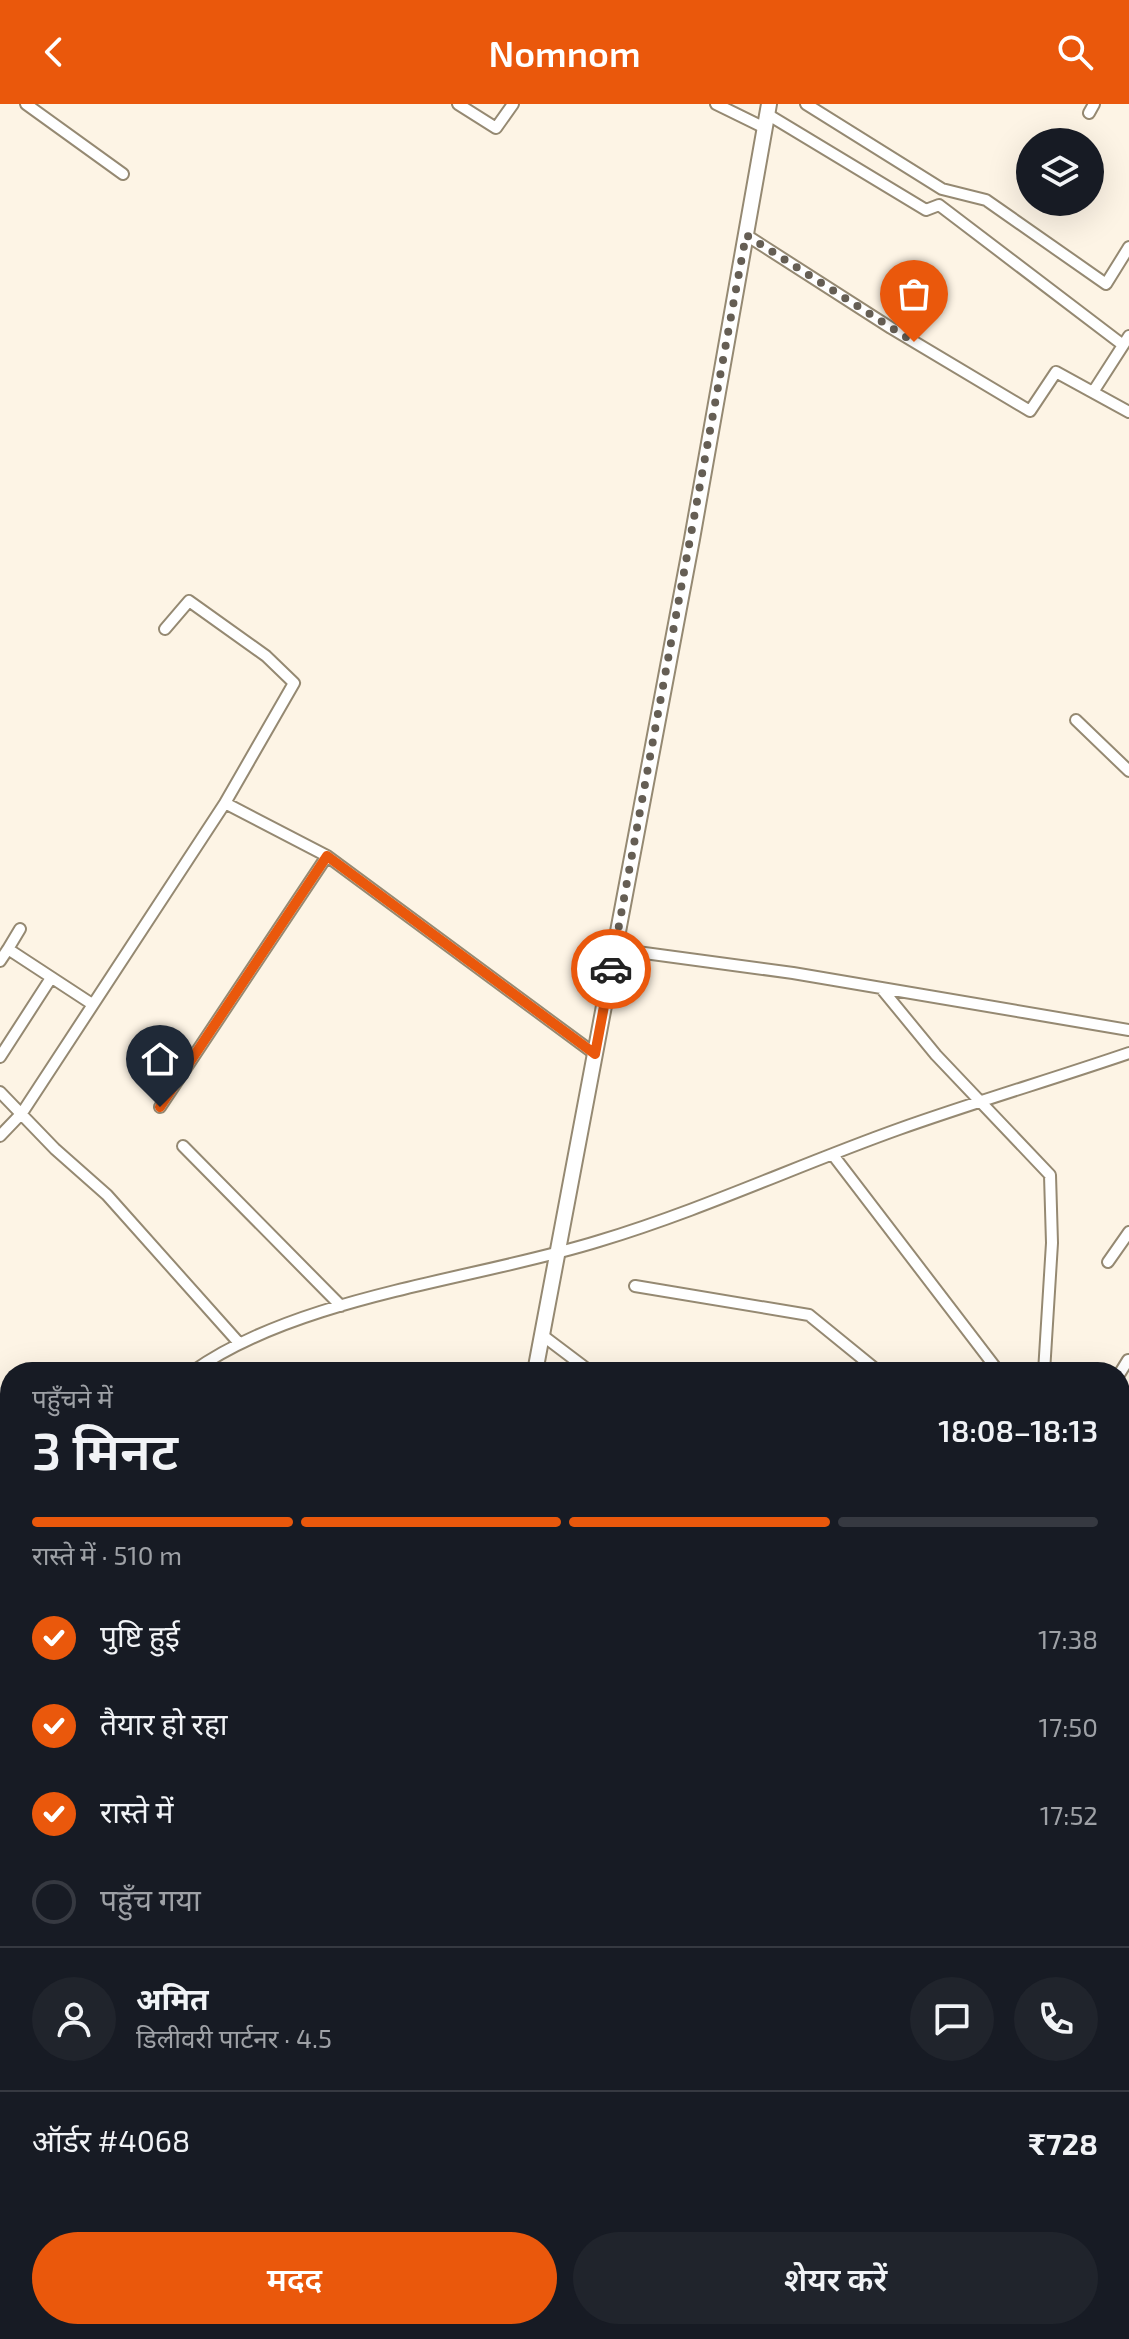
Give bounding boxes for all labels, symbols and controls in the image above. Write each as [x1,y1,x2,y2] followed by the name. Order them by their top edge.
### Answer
[32,30,76,74] icon: back
[1053,30,1097,74] icon: search
[488,31,641,74] text: Nomnom
[1016,128,1104,216] map controls
[1016,128,1104,216] button: layers
[880,260,948,342] pin
[892,272,936,316] icon: bag
[571,929,651,1009] courier
[589,947,633,991] icon: car
[126,1025,194,1107] pin
[138,1037,182,1081] icon: home
[32,1382,113,1413] text: पहुँचने में
[938,1412,1098,1448] text: 18:08–18:13
[32,1418,178,1480] text: 3 मिनट
[32,1539,182,1570] text: रास्ते में · 510 m
[32,1616,76,1660] icon: check
[100,1617,180,1653] text: पुष्टि हुई
[1038,1623,1098,1654] text: 17:38
[32,1704,76,1748] icon: check
[100,1705,228,1741] text: तैयार हो रहा
[1039,1711,1098,1742] text: 17:50
[32,1792,76,1836] icon: check
[100,1793,173,1829] text: रास्ते में
[1040,1799,1098,1830] text: 17:52
[100,1881,201,1917] text: पहुँच गया
[32,1977,116,2061] button: person
[910,1977,994,2061] button: chat
[1014,1977,1098,2061] button: phone
[136,1980,209,2016] text: अमित
[136,2022,332,2053] text: डिलीवरी पार्टनर · 4.5
[32,2122,190,2158] text: ऑर्डर #4068
[1028,2125,1098,2161] text: ₹728
[32,2232,557,2324] button: मदद
[573,2232,1098,2324] button: शेयर करें

